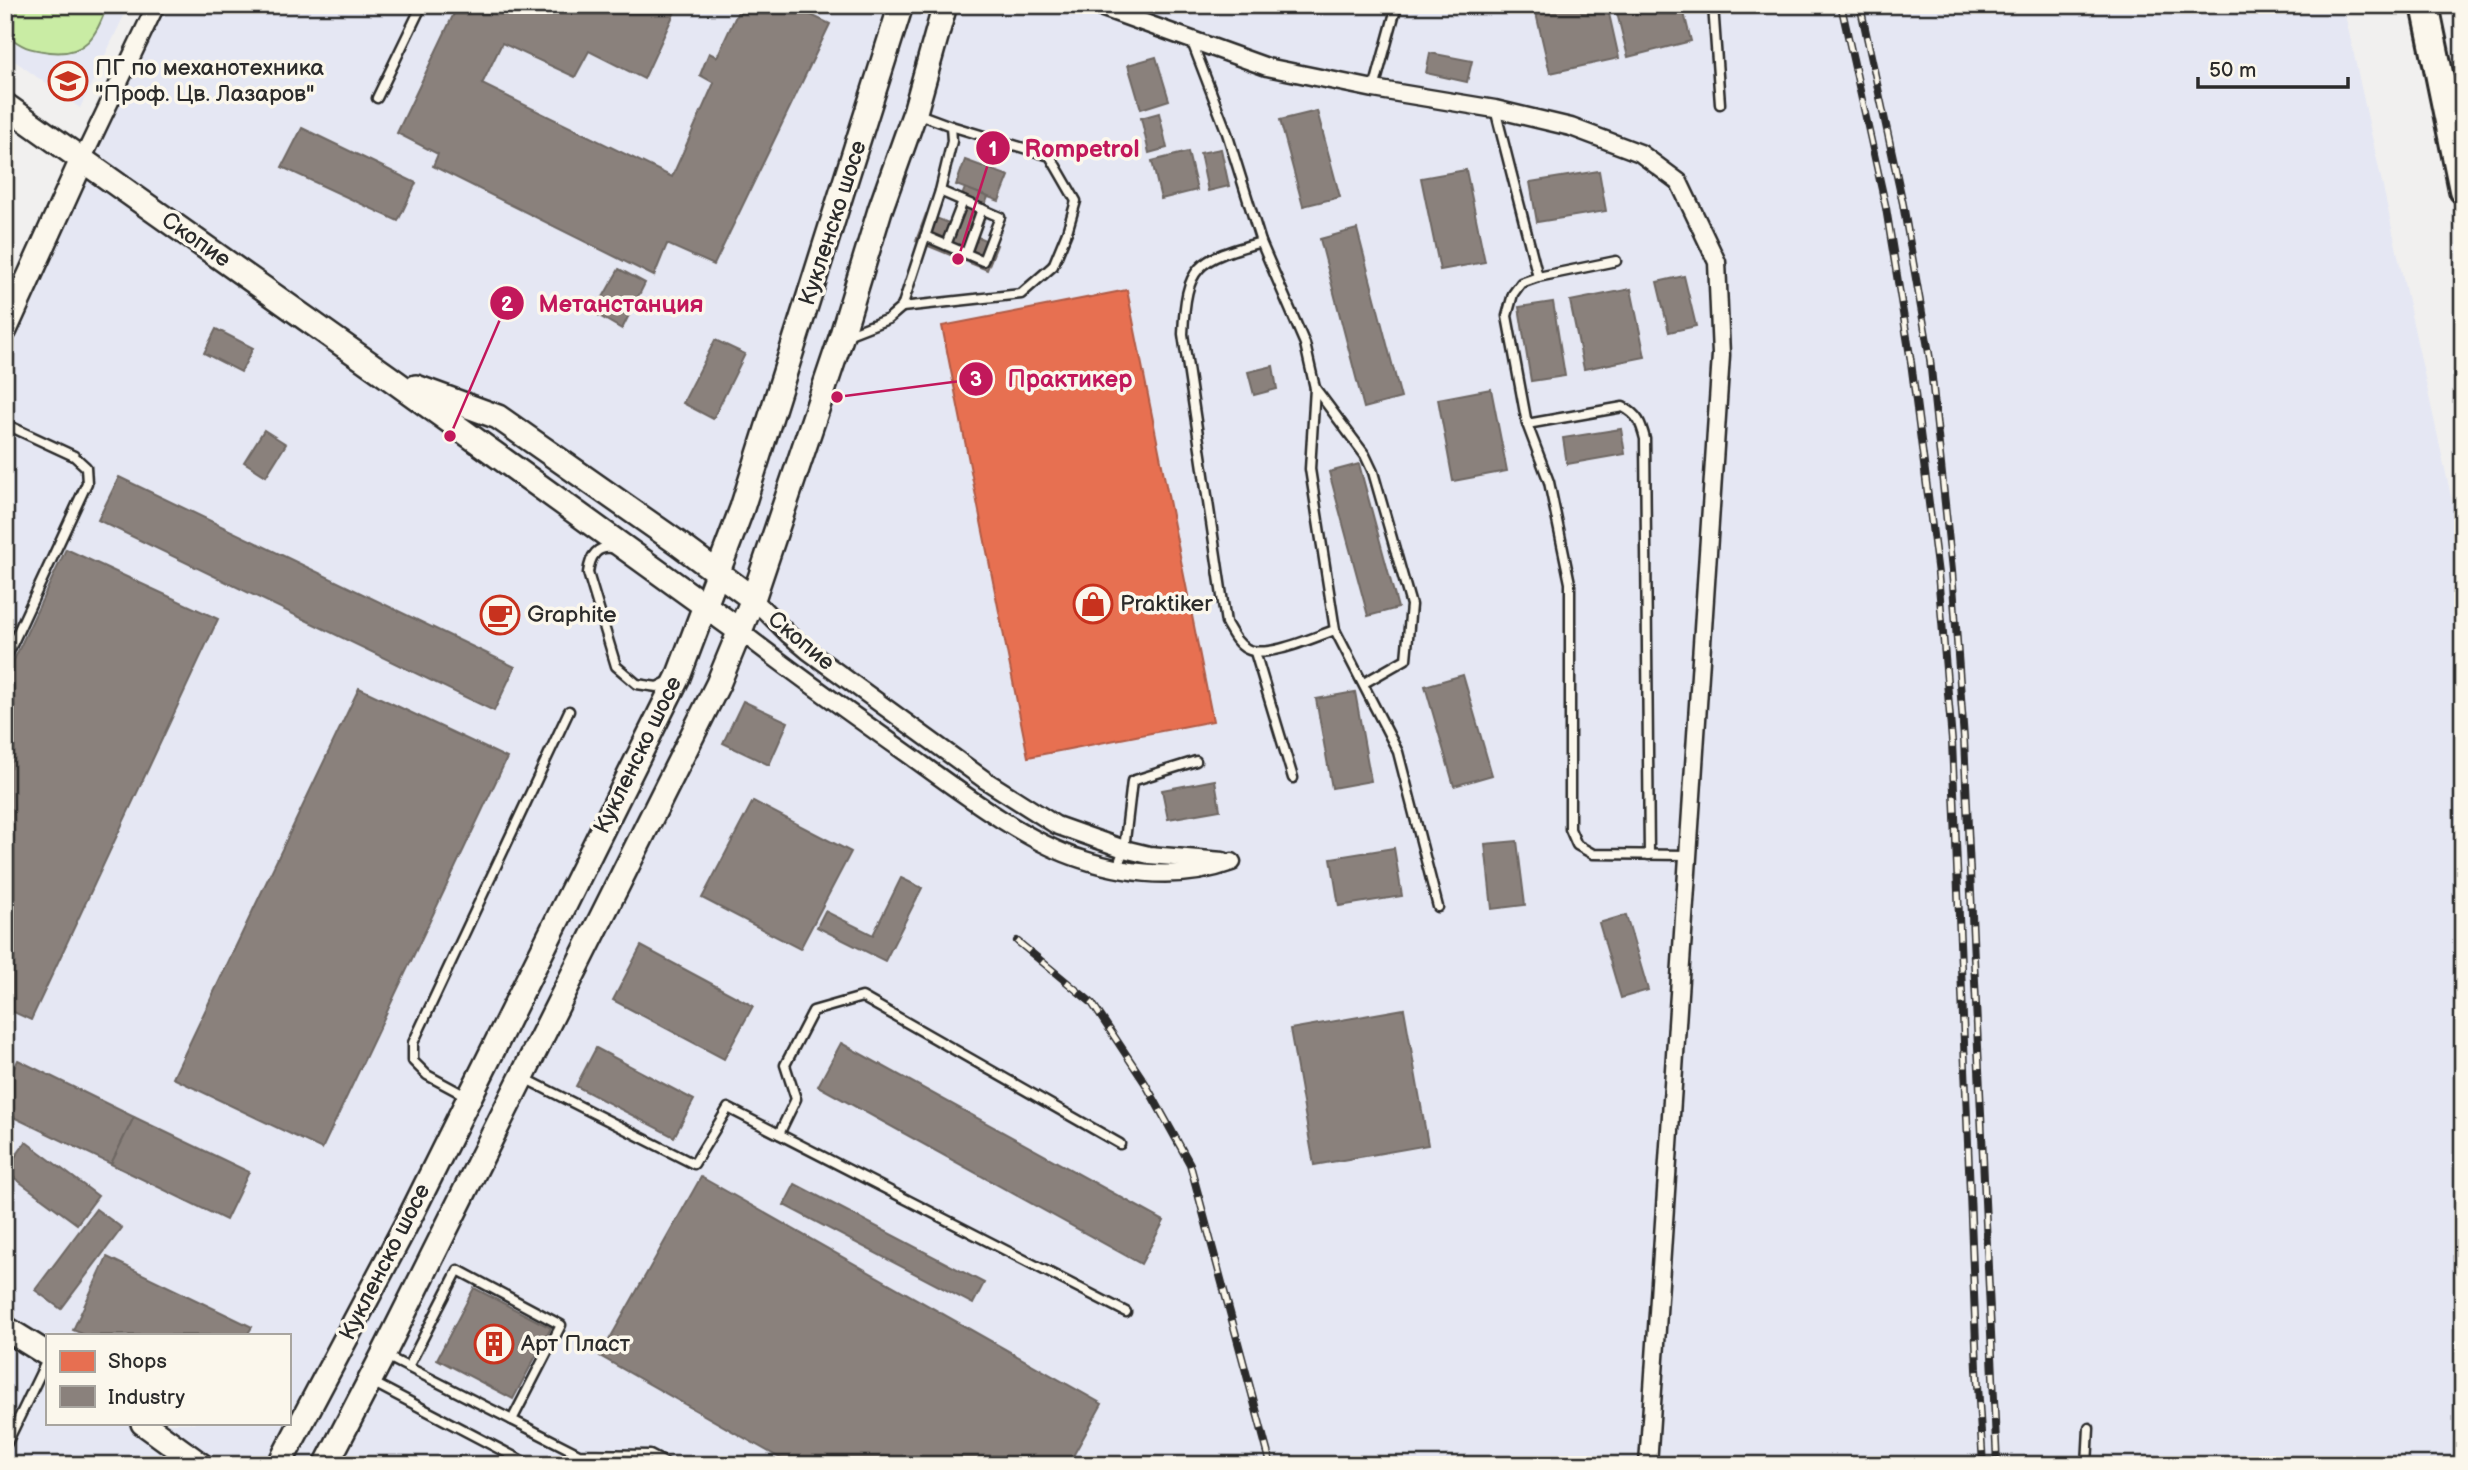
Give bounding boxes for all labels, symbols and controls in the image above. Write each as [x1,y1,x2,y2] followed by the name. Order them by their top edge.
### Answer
[2198,46,2349,90] scale bar
[95,54,325,108] place label: ПГ по механотехника "Проф. Цв. Лазаров"
[2209,58,2256,83] text: 50 m
[47,60,89,102] school or university icon: ПГ по механотехника "Проф. Цв. Лазаров"
[976,126,1154,171] callout: Rompetrol
[1025,135,1139,164] text: Rompetrol
[793,137,873,309] street label: Кукленско шосе
[989,137,997,162] text: 1
[156,206,236,274] street label: Скопие
[489,281,717,326] callout: Метанстанция
[538,290,704,319] text: Метанстанция
[501,292,514,317] text: 2
[959,356,1147,401] callout: Практикер
[1008,365,1132,394] text: Практикер
[970,367,982,392] text: 3
[1072,583,1114,625] shop icon: Praktiker
[1120,590,1213,618] place label: Praktiker
[479,594,521,636] cafe icon: Graphite
[527,601,617,629] place label: Graphite
[762,605,840,677] street label: Скопие
[588,672,688,838] street label: Кукленско шосе
[334,1179,437,1345] street label: Кукленско шосе
[473,1323,515,1365] building icon: Арт Пласт
[520,1330,631,1358] place label: Арт Пласт
[46,1334,290,1424] legend
[108,1349,167,1374] text: Shops
[108,1385,186,1410] text: Industry

